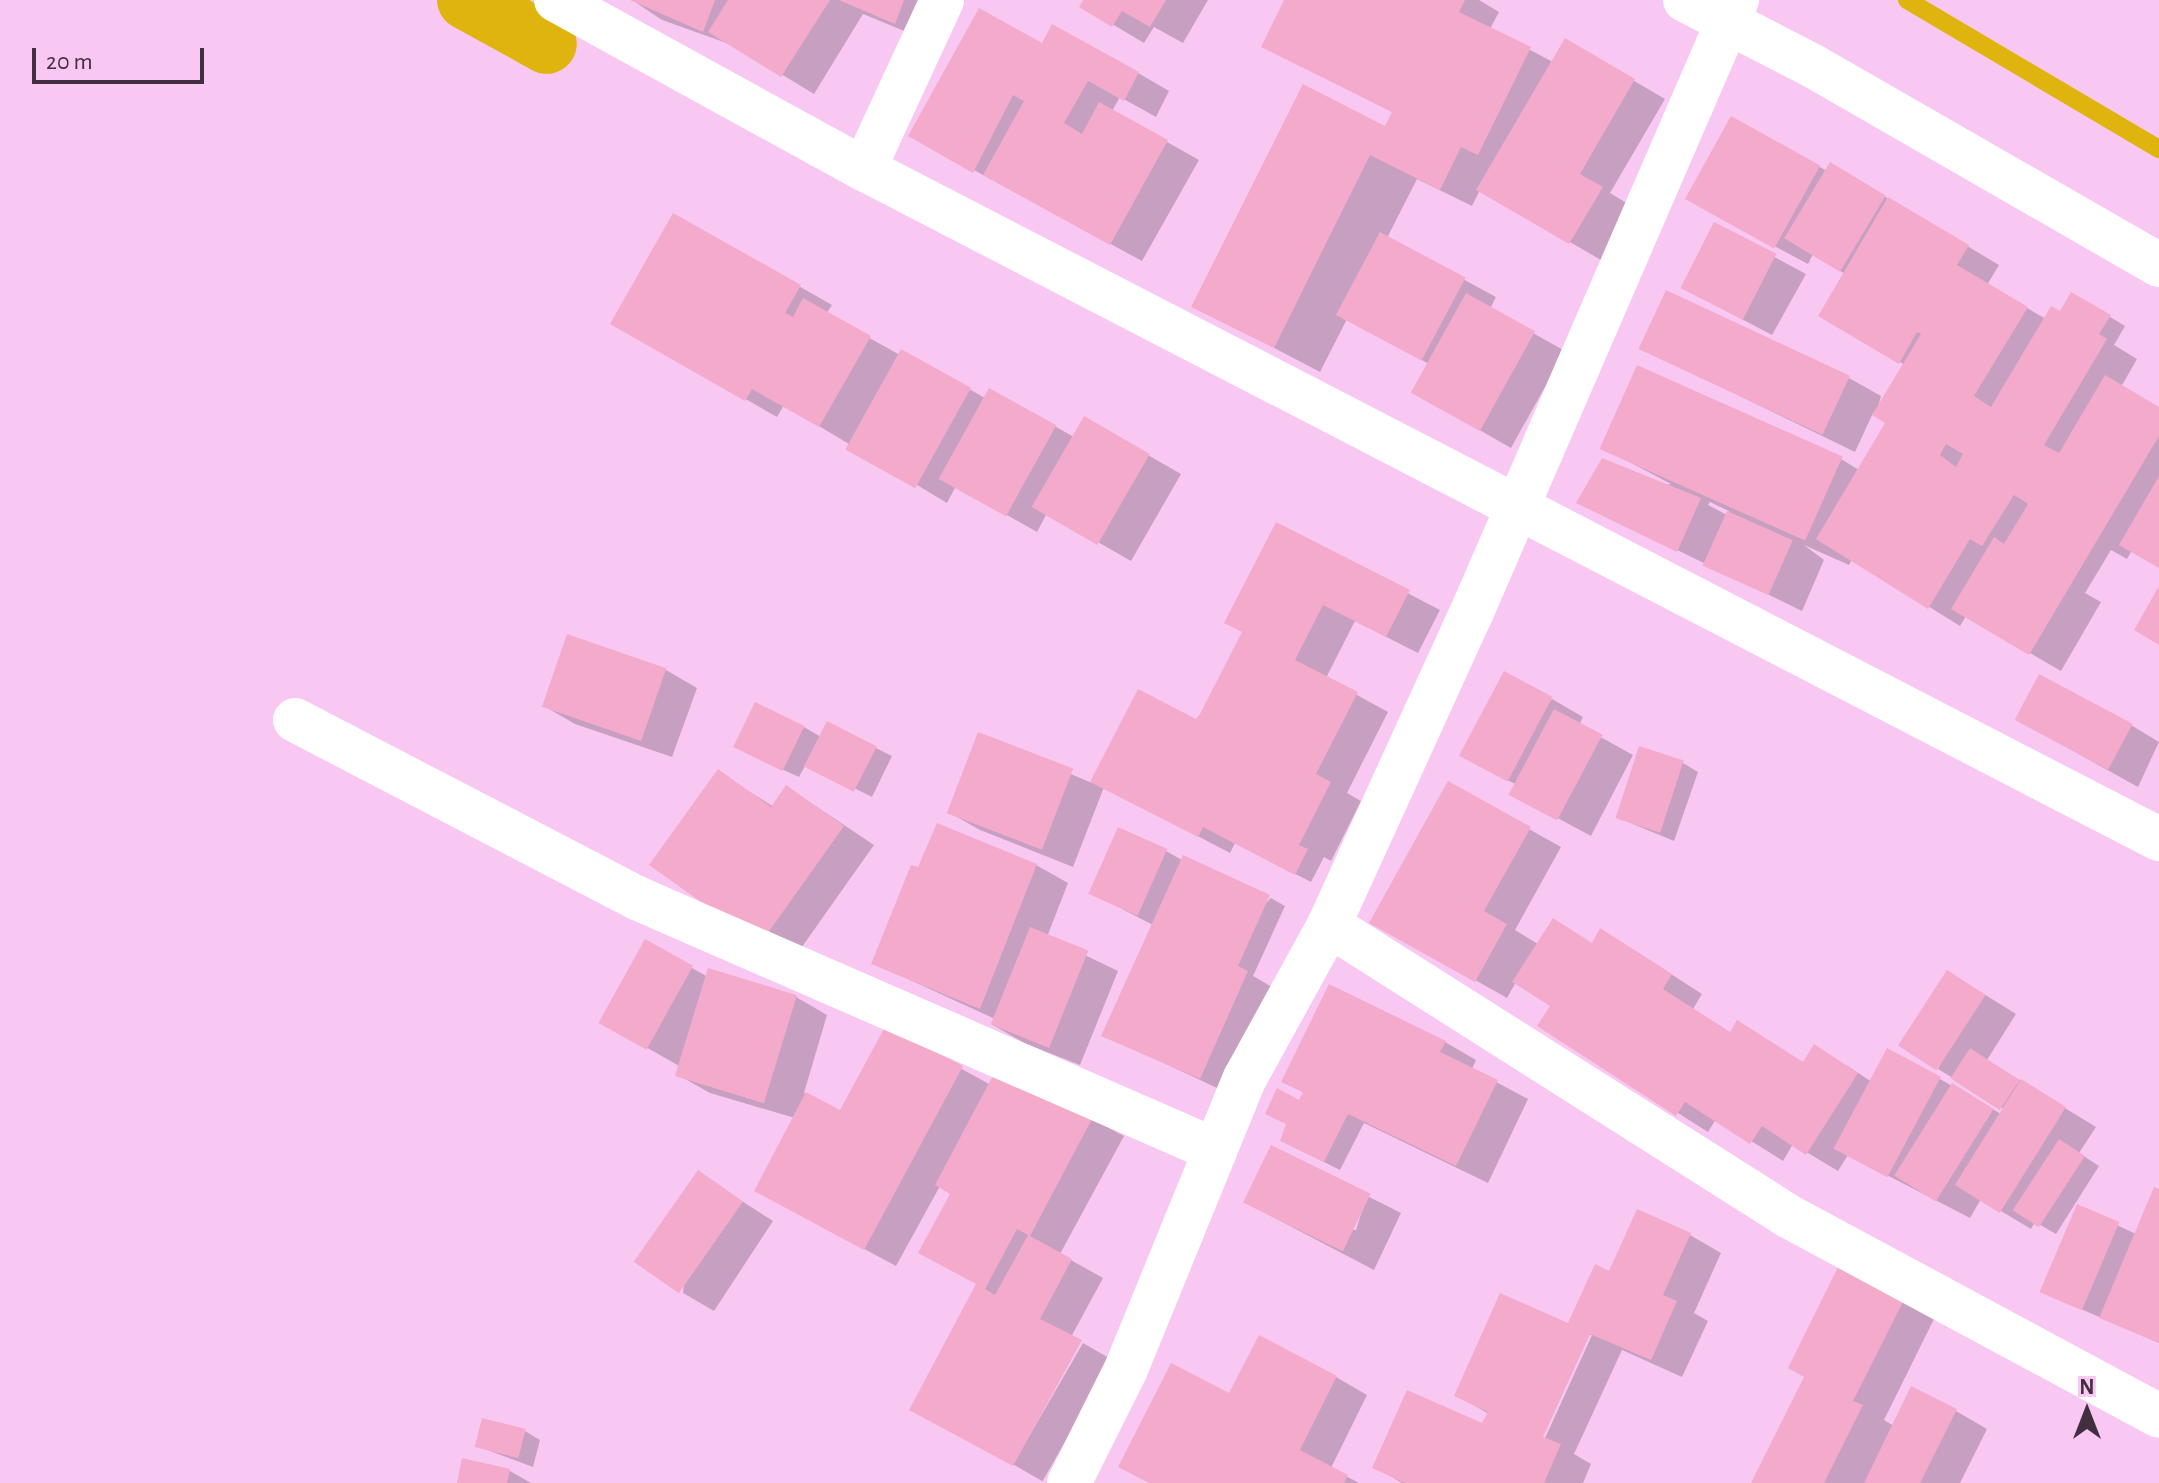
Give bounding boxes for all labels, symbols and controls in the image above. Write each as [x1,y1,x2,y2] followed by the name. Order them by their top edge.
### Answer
[36,32,208,82] scale bar
[46,50,93,74] text: 20 m
[2047,1371,2127,1451] north arrow
[2079,1376,2095,1398] text: N

